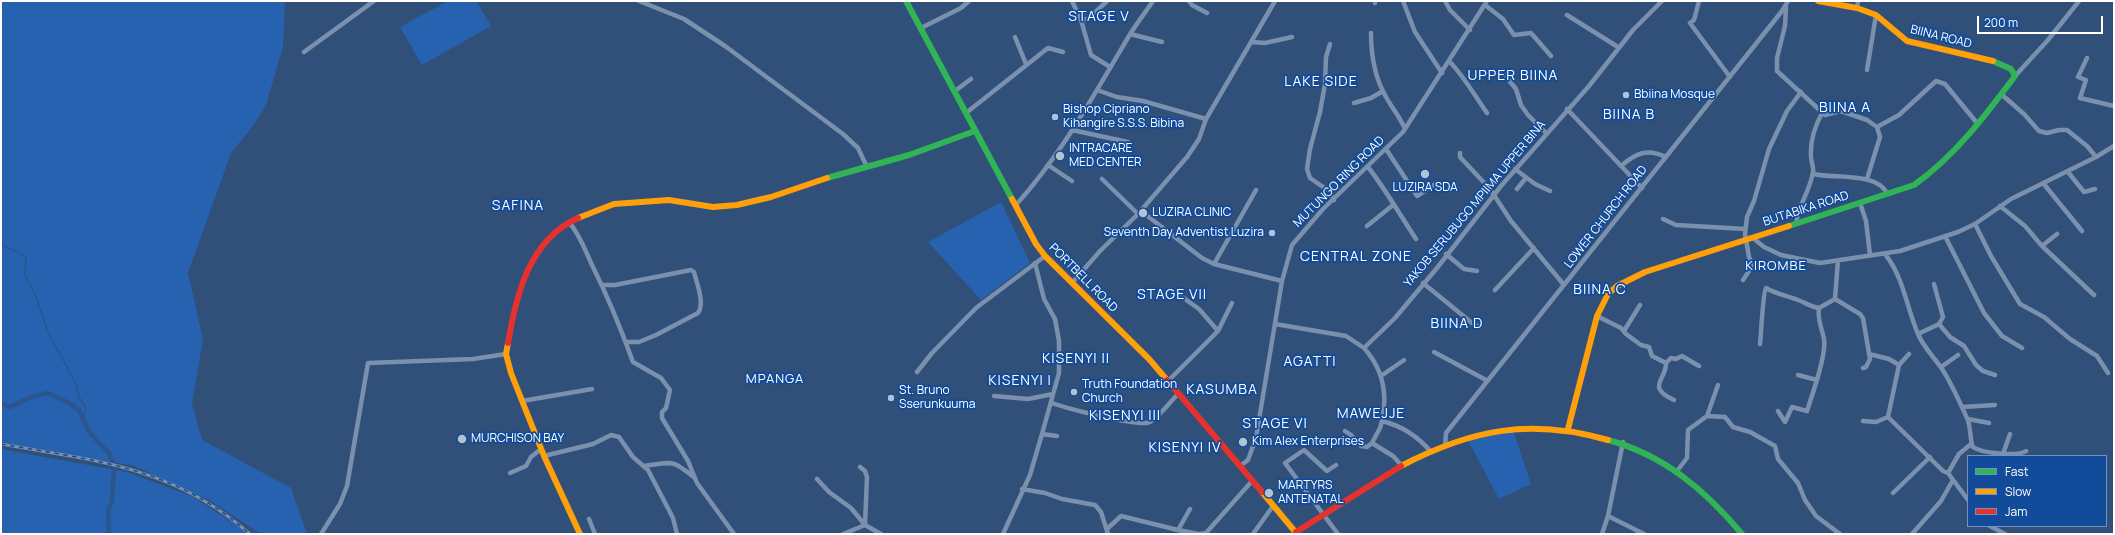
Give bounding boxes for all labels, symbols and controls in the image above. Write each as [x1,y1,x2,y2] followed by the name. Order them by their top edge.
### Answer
[1979,8,2105,34] scale bar
[1068,9,1130,25] district label: STAGE V
[1984,14,2018,31] text: 200 m
[1909,22,1973,52] street label: BIINA ROAD
[1468,68,1558,84] district label: UPPER BIINA
[1284,74,1358,90] district label: LAKE SIDE
[1634,88,1715,102] place label: Bbiina Mosque
[1621,90,1631,100] marker: Bbiina Mosque
[1819,100,1871,116] district label: BIINA A
[1063,103,1184,131] place label: Bishop Cipriano Kihangire S.S.S. Bibina
[1603,107,1655,123] district label: BIINA B
[1050,112,1060,122] marker: Bishop Cipriano Kihangire S.S.S. Bibina
[1401,118,1549,290] street label: YAKOB SERUBUGO MPIIMA UPPER BINA
[1290,133,1388,231] street label: MUTUNGO RING ROAD
[1069,142,1142,170] place label: INTRACARE MED CENTER
[1054,150,1066,162] marker: INTRACARE MED CENTER
[1562,163,1650,271] street label: LOWER CHURCH ROAD
[1419,168,1431,180] marker: LUZIRA SDA
[1392,181,1458,195] place label: LUZIRA SDA
[1761,188,1851,230] street label: BUTABIKA ROAD
[492,198,544,214] district label: SAFINA
[1152,206,1231,220] place label: LUZIRA CLINIC
[1137,207,1149,219] marker: LUZIRA CLINIC
[1104,226,1264,240] place label: Seventh Day Adventist Luzira
[1267,228,1277,238] marker: Seventh Day Adventist Luzira
[1046,241,1120,315] street label: PORTBELL ROAD
[1300,249,1412,265] district label: CENTRAL ZONE
[1745,258,1807,274] district label: KIROMBE
[1573,282,1627,298] district label: BIINA C
[1137,287,1207,303] district label: STAGE VII
[1431,316,1483,332] district label: BIINA D
[1042,351,1110,367] district label: KISENYI II
[1283,354,1337,370] district label: AGATTI
[746,371,804,387] district label: MPANGA
[988,373,1052,389] district label: KISENYI I
[1082,378,1177,406] place label: Truth Foundation Church
[1186,382,1258,398] district label: KASUMBA
[899,384,975,412] place label: St. Bruno Sserunkuuma
[1069,387,1079,397] marker: Truth Foundation Church
[886,393,896,403] marker: St. Bruno Sserunkuuma
[1337,406,1405,422] district label: MAWEJJE
[1089,408,1161,424] district label: KISENYI III
[1242,416,1308,432] district label: STAGE VI
[471,432,564,446] place label: MURCHISON BAY
[456,433,468,445] marker: MURCHISON BAY
[1252,435,1364,449] place label: Kim Alex Enterprises
[1237,436,1249,448] marker: Kim Alex Enterprises
[1148,440,1222,456] district label: KISENYI IV
[1967,455,2107,527] legend
[2005,463,2029,480] text: Fast
[1278,479,1344,507] place label: MARTYRS ANTENATAL
[2005,483,2031,500] text: Slow
[1263,487,1275,499] marker: MARTYRS ANTENATAL
[2005,503,2027,520] text: Jam

